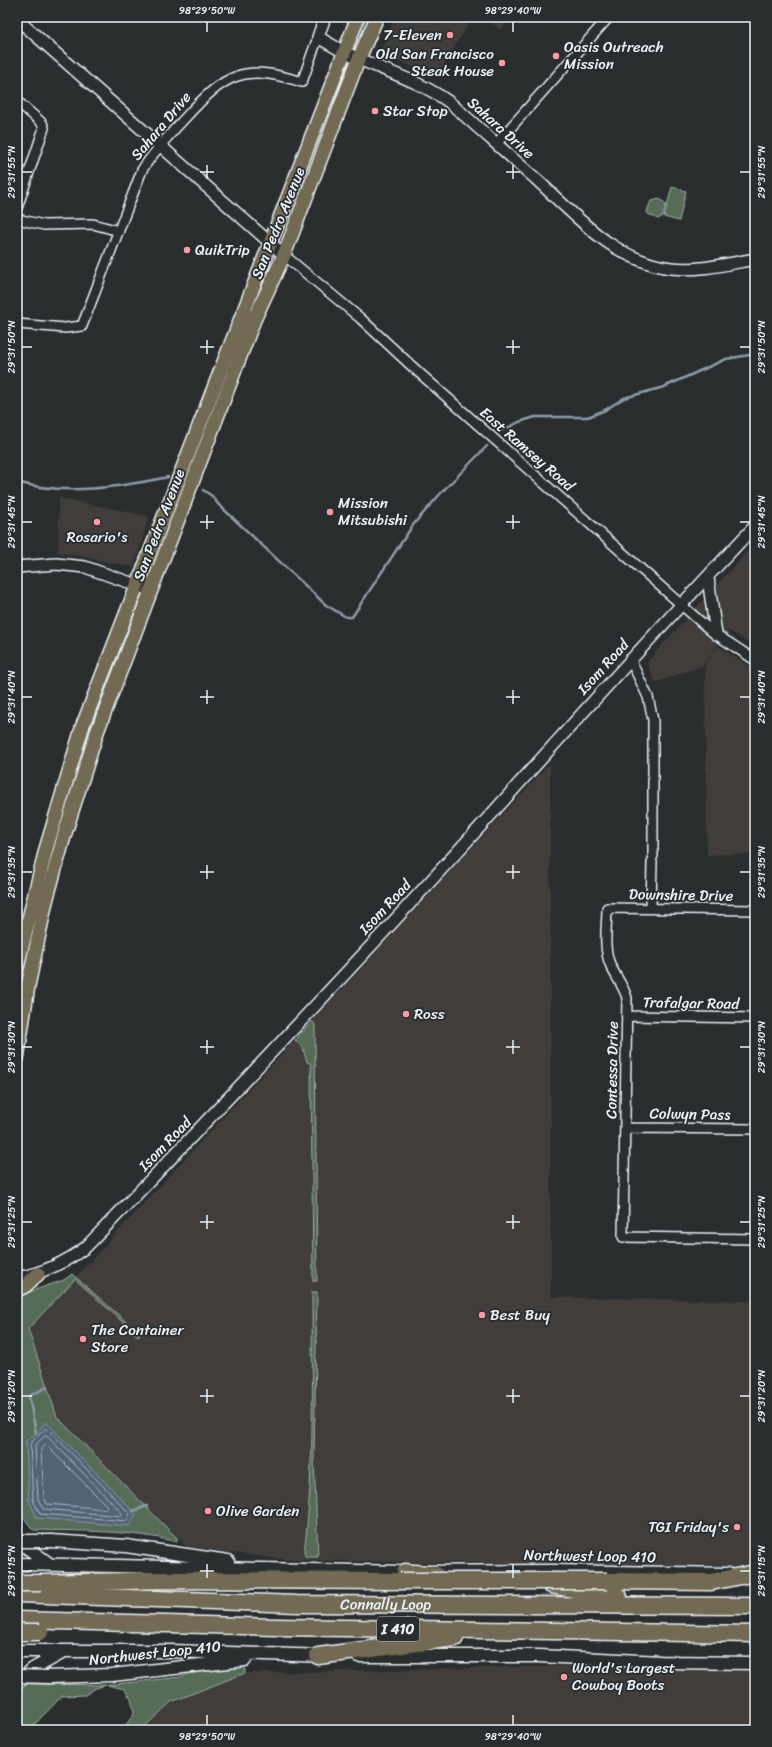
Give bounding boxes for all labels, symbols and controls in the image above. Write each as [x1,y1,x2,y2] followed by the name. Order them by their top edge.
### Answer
[179,2,235,20] text: 98°29'50"W
[485,2,542,20] text: 98°29'40"W
[383,22,442,48] place label: 7-Eleven
[445,30,455,40] marker: 7-Eleven
[564,34,664,77] place label: Oasis Outreach Mission
[376,41,494,84] place label: Old San Francisco Steak House
[551,51,561,61] marker: Oasis Outreach Mission
[497,58,507,68] marker: Old San Francisco Steak House
[124,85,198,166] street label: Sahara Drive
[461,90,541,166] street label: Sahara Drive
[383,98,448,124] place label: Star Stop
[370,106,380,116] marker: Star Stop
[3,145,21,199] text: 29°31'55"N
[753,145,771,199] text: 29°31'55"N
[244,163,312,283] street label: San Pedro Avenue
[195,237,250,263] place label: QuikTrip
[182,245,192,255] marker: QuikTrip
[3,320,21,374] text: 29°31'50"N
[753,320,771,374] text: 29°31'50"N
[473,400,581,499] street label: East Ramsey Road
[126,465,192,585] street label: San Pedro Avenue
[338,490,408,533] place label: Mission Mitsubishi
[3,495,21,549] text: 29°31'45"N
[753,495,771,549] text: 29°31'45"N
[325,507,335,517] marker: Mission Mitsubishi
[92,517,102,527] marker: Rosario's
[67,524,128,550] place label: Rosario's
[570,632,636,702] street label: Isom Road
[3,670,21,724] text: 29°31'40"N
[753,670,771,724] text: 29°31'40"N
[3,846,21,898] text: 29°31'35"N
[753,846,771,898] text: 29°31'35"N
[352,872,418,941] street label: Isom Road
[629,881,734,909] street label: Downshire Drive
[643,989,740,1017] street label: Trafalgar Road
[414,1001,445,1027] place label: Ross
[401,1009,411,1019] marker: Ross
[3,1021,21,1073] text: 29°31'30"N
[598,1021,626,1119] street label: Contessa Drive
[753,1021,771,1073] text: 29°31'30"N
[649,1100,732,1128] street label: Colwyn Pass
[131,1110,199,1178] street label: Isom Road
[3,1196,21,1248] text: 29°31'25"N
[753,1196,771,1248] text: 29°31'25"N
[490,1302,550,1328] place label: Best Buy
[477,1310,487,1320] marker: Best Buy
[91,1317,184,1360] place label: The Container Store
[78,1334,88,1344] marker: The Container Store
[3,1370,21,1422] text: 29°31'20"N
[753,1370,771,1422] text: 29°31'20"N
[216,1498,299,1524] place label: Olive Garden
[203,1506,213,1516] marker: Olive Garden
[648,1514,729,1540] place label: TGI Friday's
[732,1522,742,1532] marker: TGI Friday's
[523,1542,657,1570] street label: Northwest Loop 410
[3,1545,21,1597] text: 29°31'15"N
[753,1545,771,1597] text: 29°31'15"N
[340,1591,431,1618] street label: Connally Loop
[377,1617,419,1641] road number: I 410
[88,1633,222,1673] street label: Northwest Loop 410
[572,1655,676,1698] place label: World's Largest Cowboy Boots
[559,1672,569,1682] marker: World's Largest Cowboy Boots
[179,1728,235,1746] text: 98°29'50"W
[485,1728,542,1746] text: 98°29'40"W

